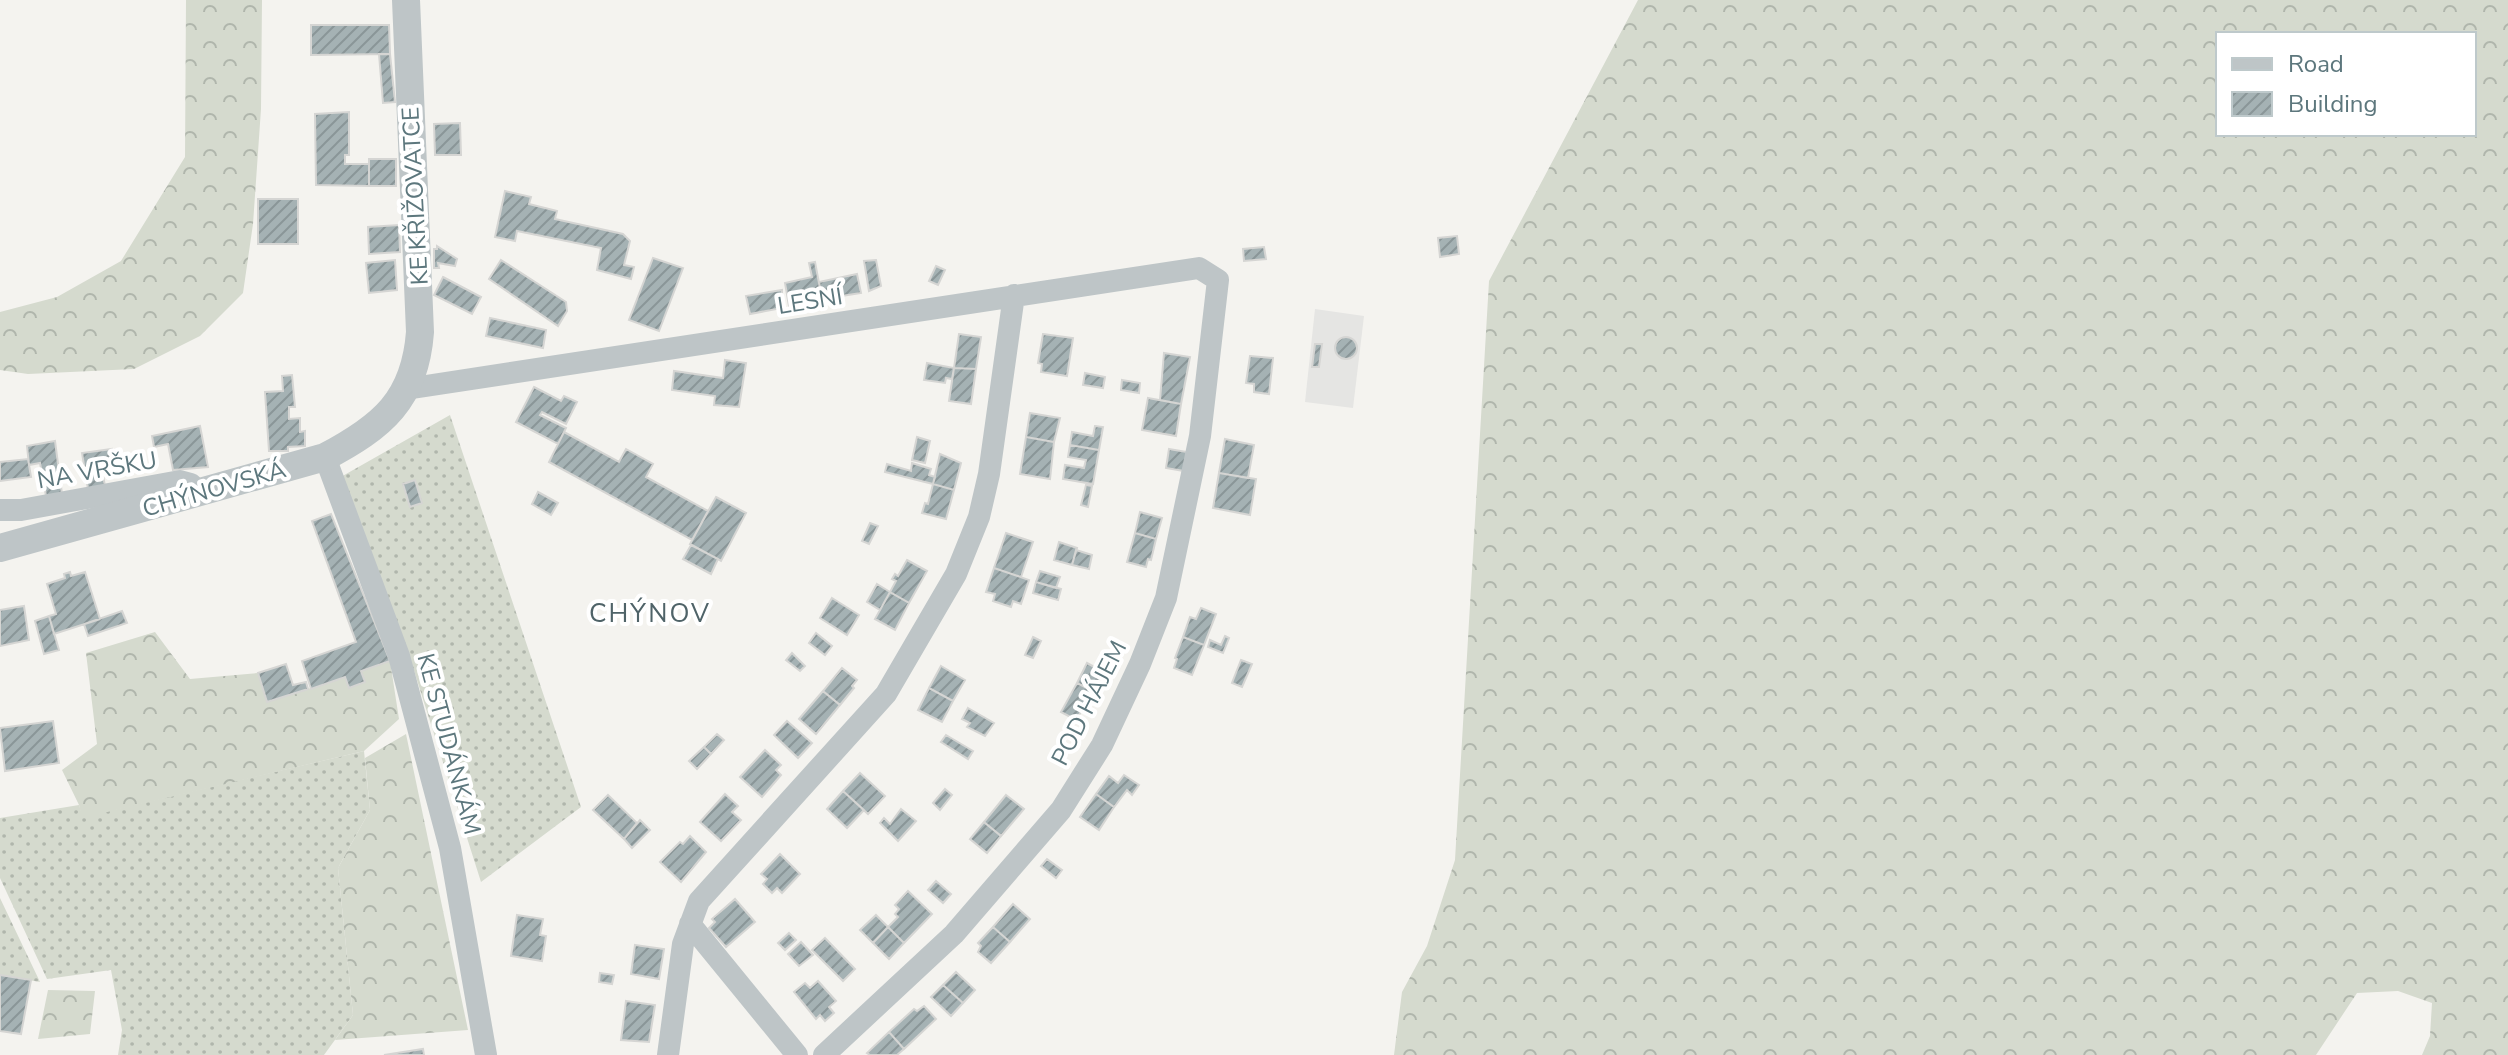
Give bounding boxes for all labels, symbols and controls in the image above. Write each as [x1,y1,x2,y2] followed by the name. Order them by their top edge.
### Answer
[2216,32,2476,136] legend
[2288,48,2344,80] text: Road
[2288,88,2378,120] text: Building
[394,106,436,286] street label: KE KŘIŽOVATCE
[775,280,847,322] street label: LESNÍ
[35,444,159,496] street label: NA VRŠKU
[139,453,290,525] street label: CHÝNOVSKÁ
[589,596,711,631] district label: CHÝNOV
[1044,635,1134,771] street label: POD HÁJEM
[409,650,489,838] street label: KE STUDÁNKÁM

